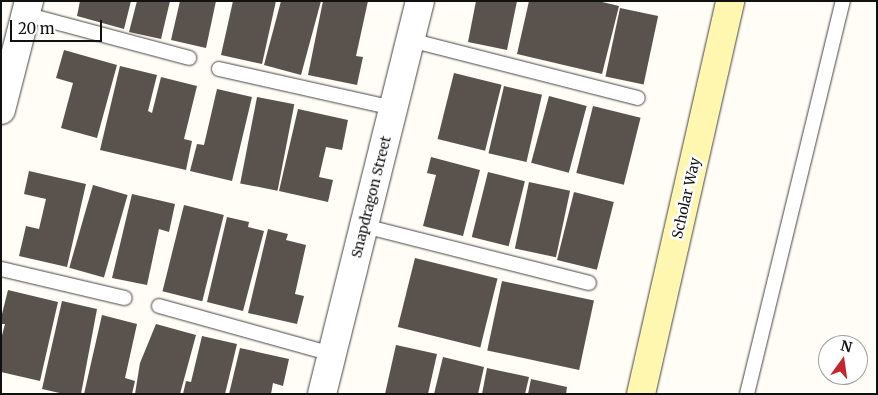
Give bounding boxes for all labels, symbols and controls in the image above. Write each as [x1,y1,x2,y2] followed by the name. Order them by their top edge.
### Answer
[12,10,105,42] scale bar
[18,19,55,38] text: 20 m
[348,134,394,260] street label: Snapdragon Street
[668,156,704,240] street label: Scholar Way
[818,335,868,385] north arrow
[839,336,854,356] text: N

